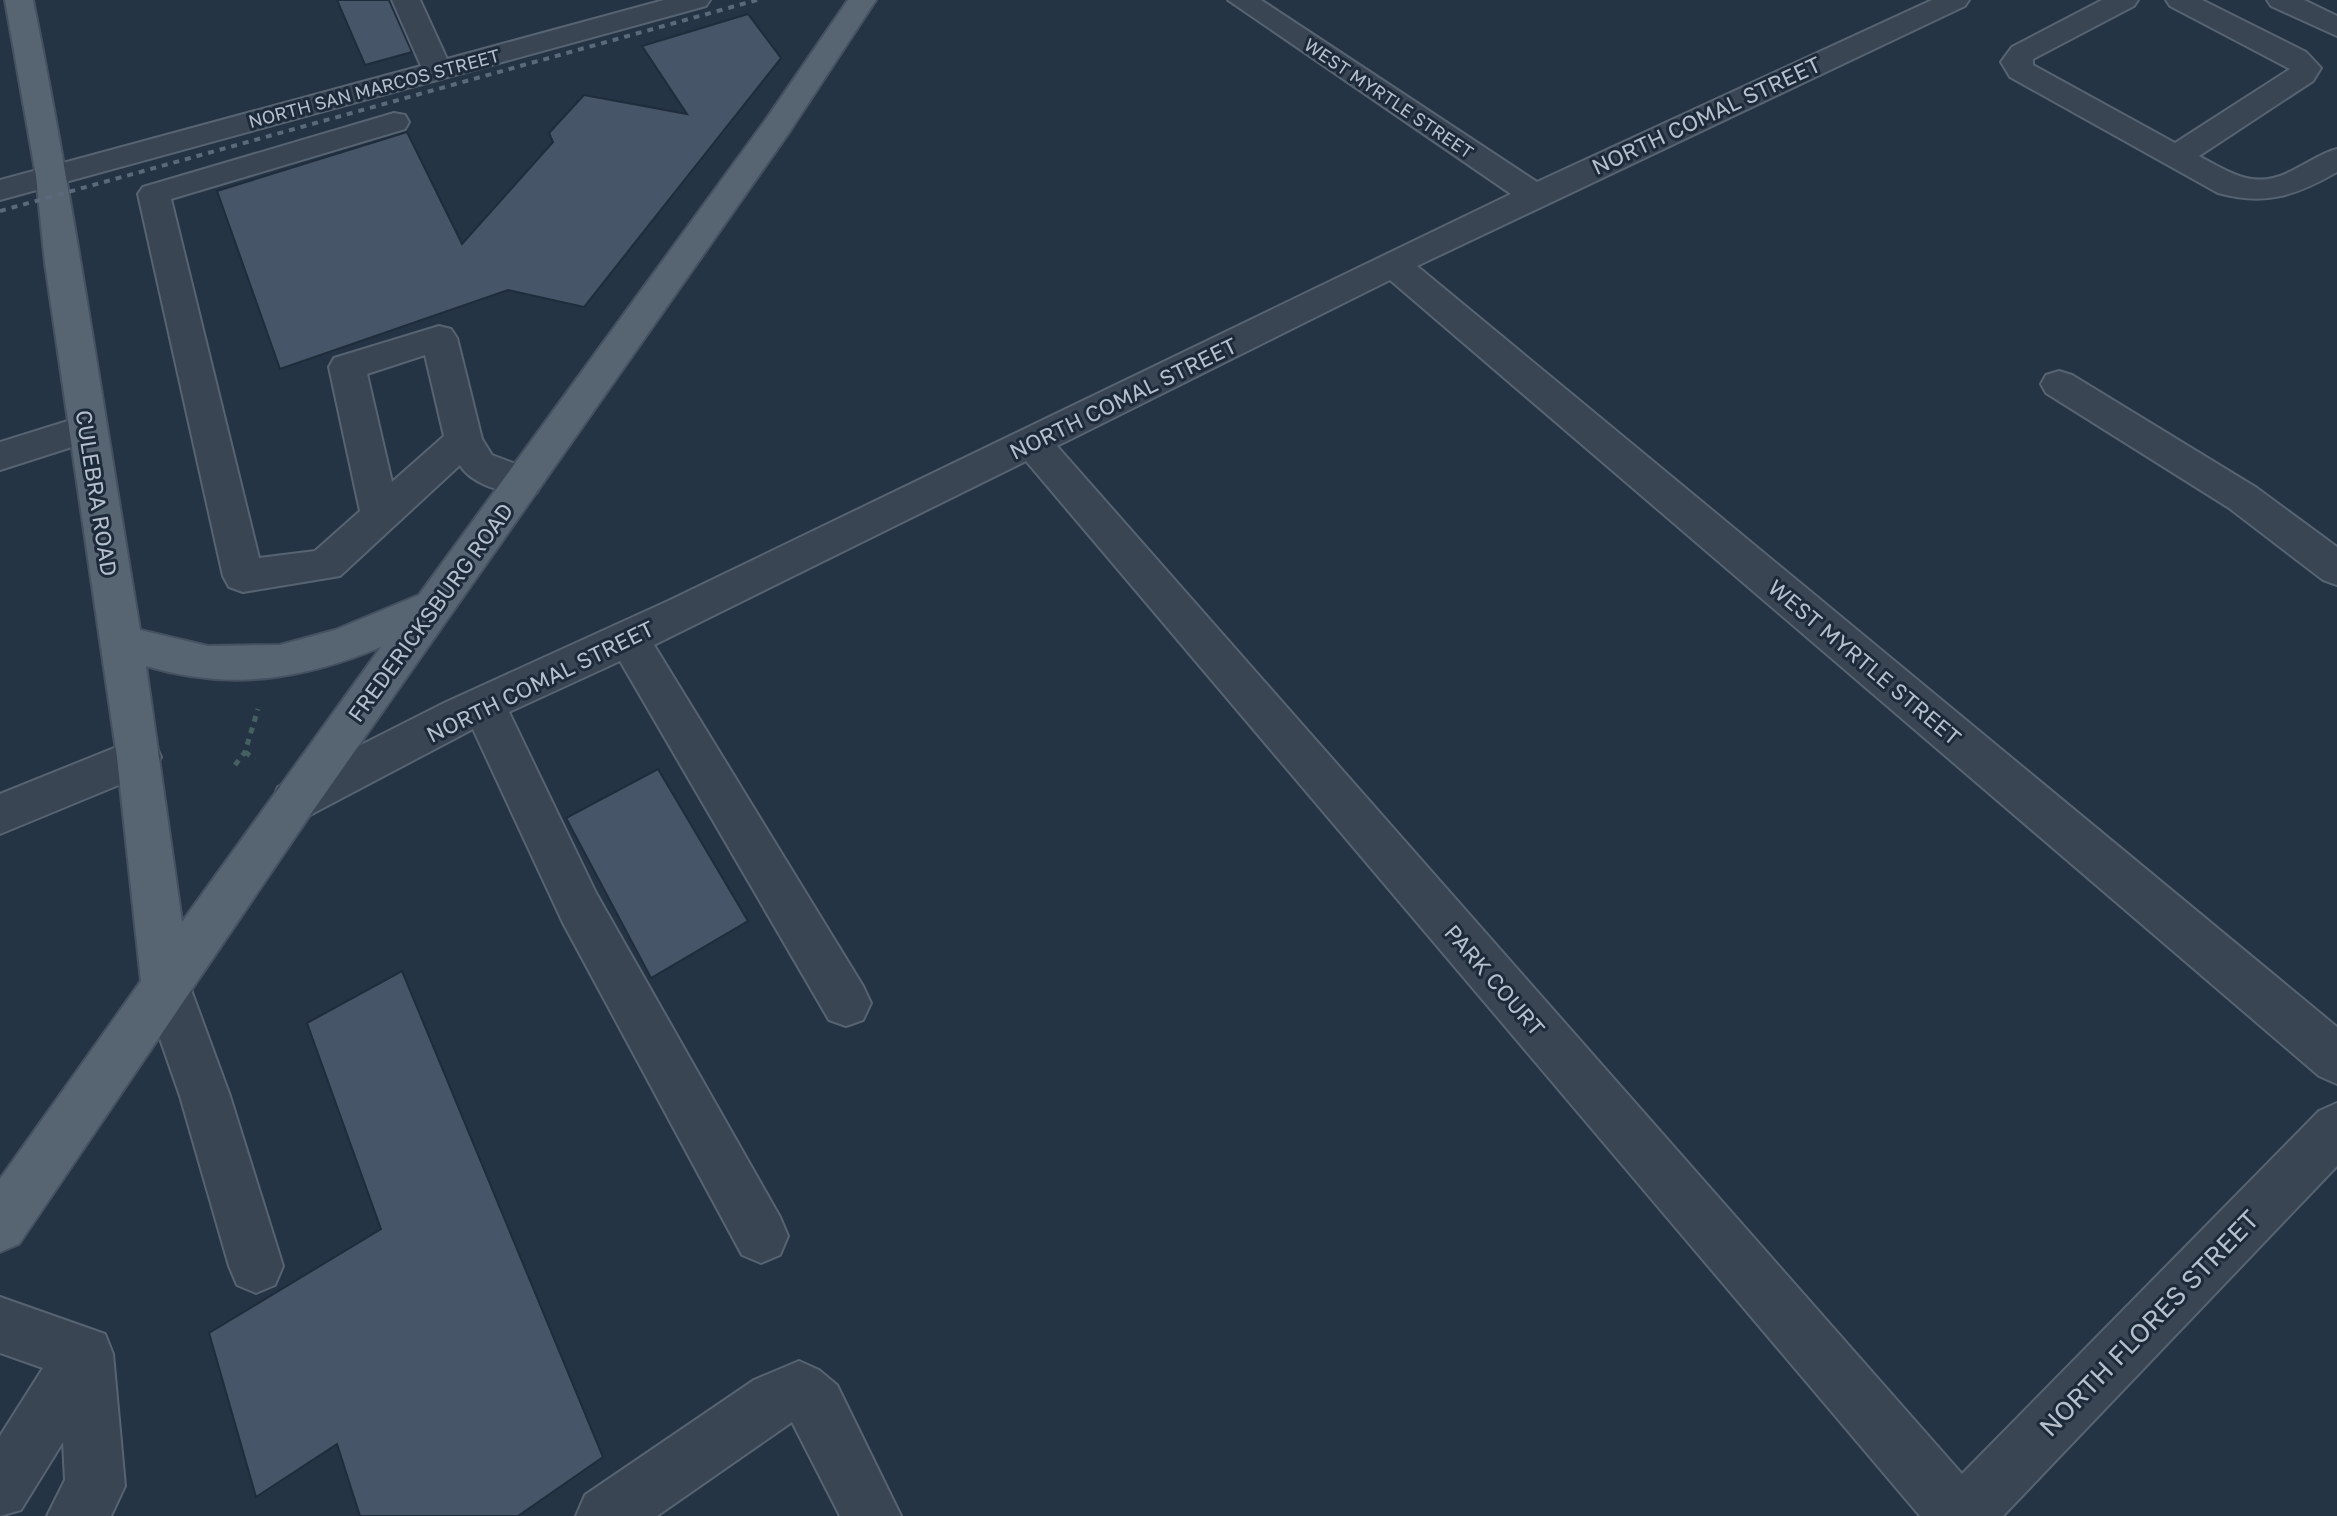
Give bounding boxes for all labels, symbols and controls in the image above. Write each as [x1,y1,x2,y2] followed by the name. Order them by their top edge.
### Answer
[1300,33,1478,163] street label: WEST MYRTLE STREET
[246,44,502,132] street label: NORTH SAN MARCOS STREET
[1587,50,1825,180] street label: NORTH COMAL STREET
[1005,331,1241,465] street label: NORTH COMAL STREET
[71,408,123,578] street label: CULEBRA ROAD
[342,497,518,727] street label: FREDERICKSBURG ROAD
[1763,573,1967,751] street label: WEST MYRTLE STREET
[422,614,658,748] street label: NORTH COMAL STREET
[1439,919,1551,1041] street label: PARK COURT
[2033,1204,2265,1442] street label: NORTH FLORES STREET

